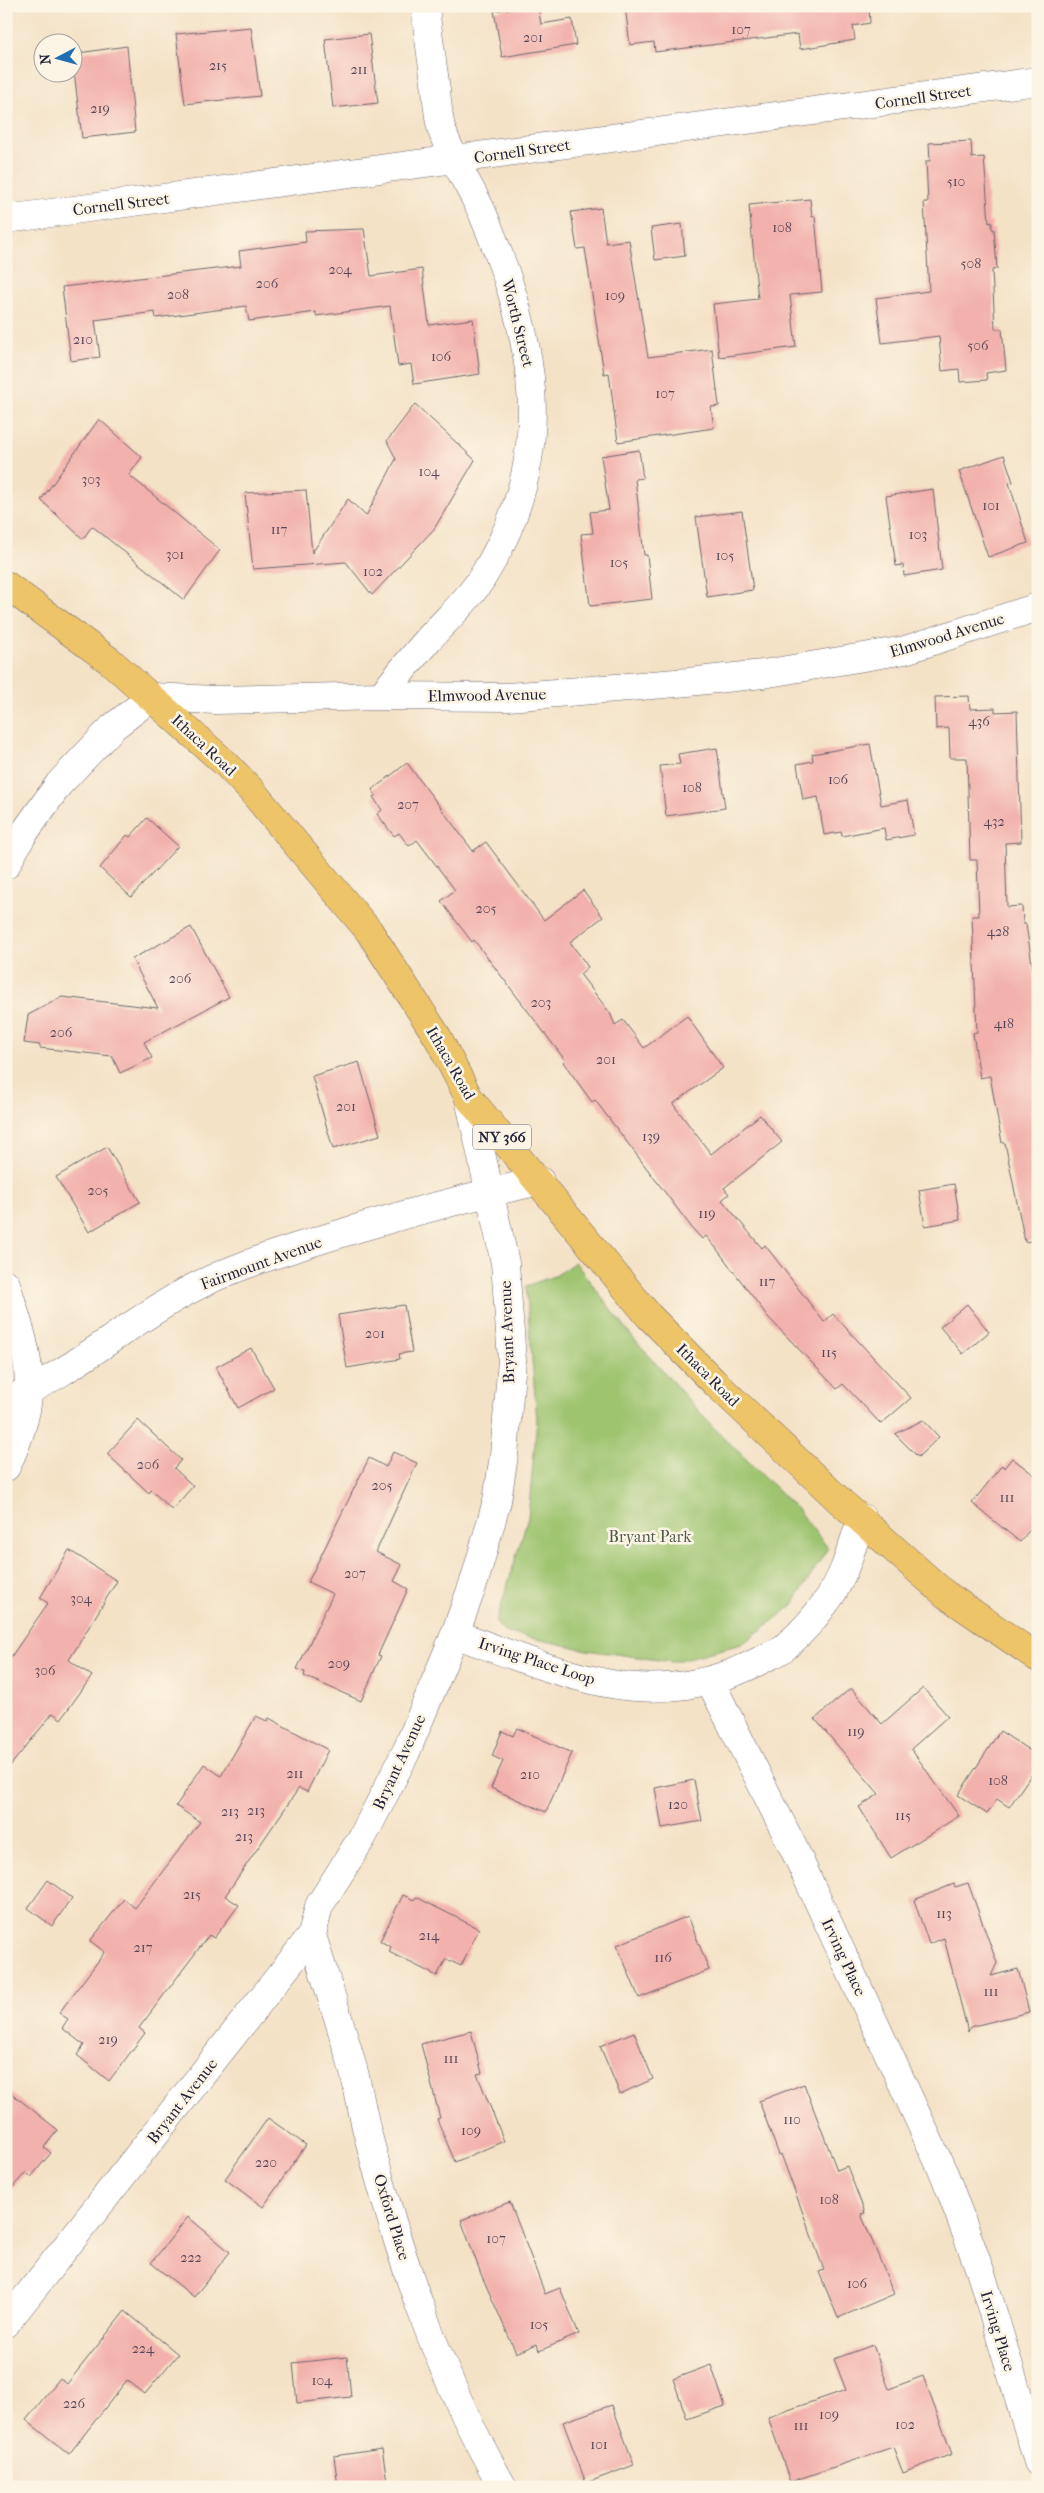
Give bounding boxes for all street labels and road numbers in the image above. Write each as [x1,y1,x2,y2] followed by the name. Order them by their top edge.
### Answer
[874,81,973,113] street label: Cornell Street
[473,135,572,167] street label: Cornell Street
[72,189,171,219] street label: Cornell Street
[498,276,538,369] street label: Worth Street
[887,609,1007,661] street label: Elmwood Avenue
[427,684,547,706] street label: Elmwood Avenue
[168,710,241,780] street label: Ithaca Road
[422,1023,480,1103] street label: Ithaca Road
[473,1124,531,1150] road number: NY 366
[198,1232,324,1294] street label: Fairmount Avenue
[496,1280,518,1384] street label: Bryant Avenue
[672,1339,744,1411] street label: Ithaca Road
[476,1633,598,1689] street label: Irving Place Loop
[369,1711,429,1813] street label: Bryant Avenue
[818,1915,870,1999] street label: Irving Place
[143,2055,221,2147] street label: Bryant Avenue
[370,2172,414,2263] street label: Oxford Place
[977,2288,1019,2374] street label: Irving Place

